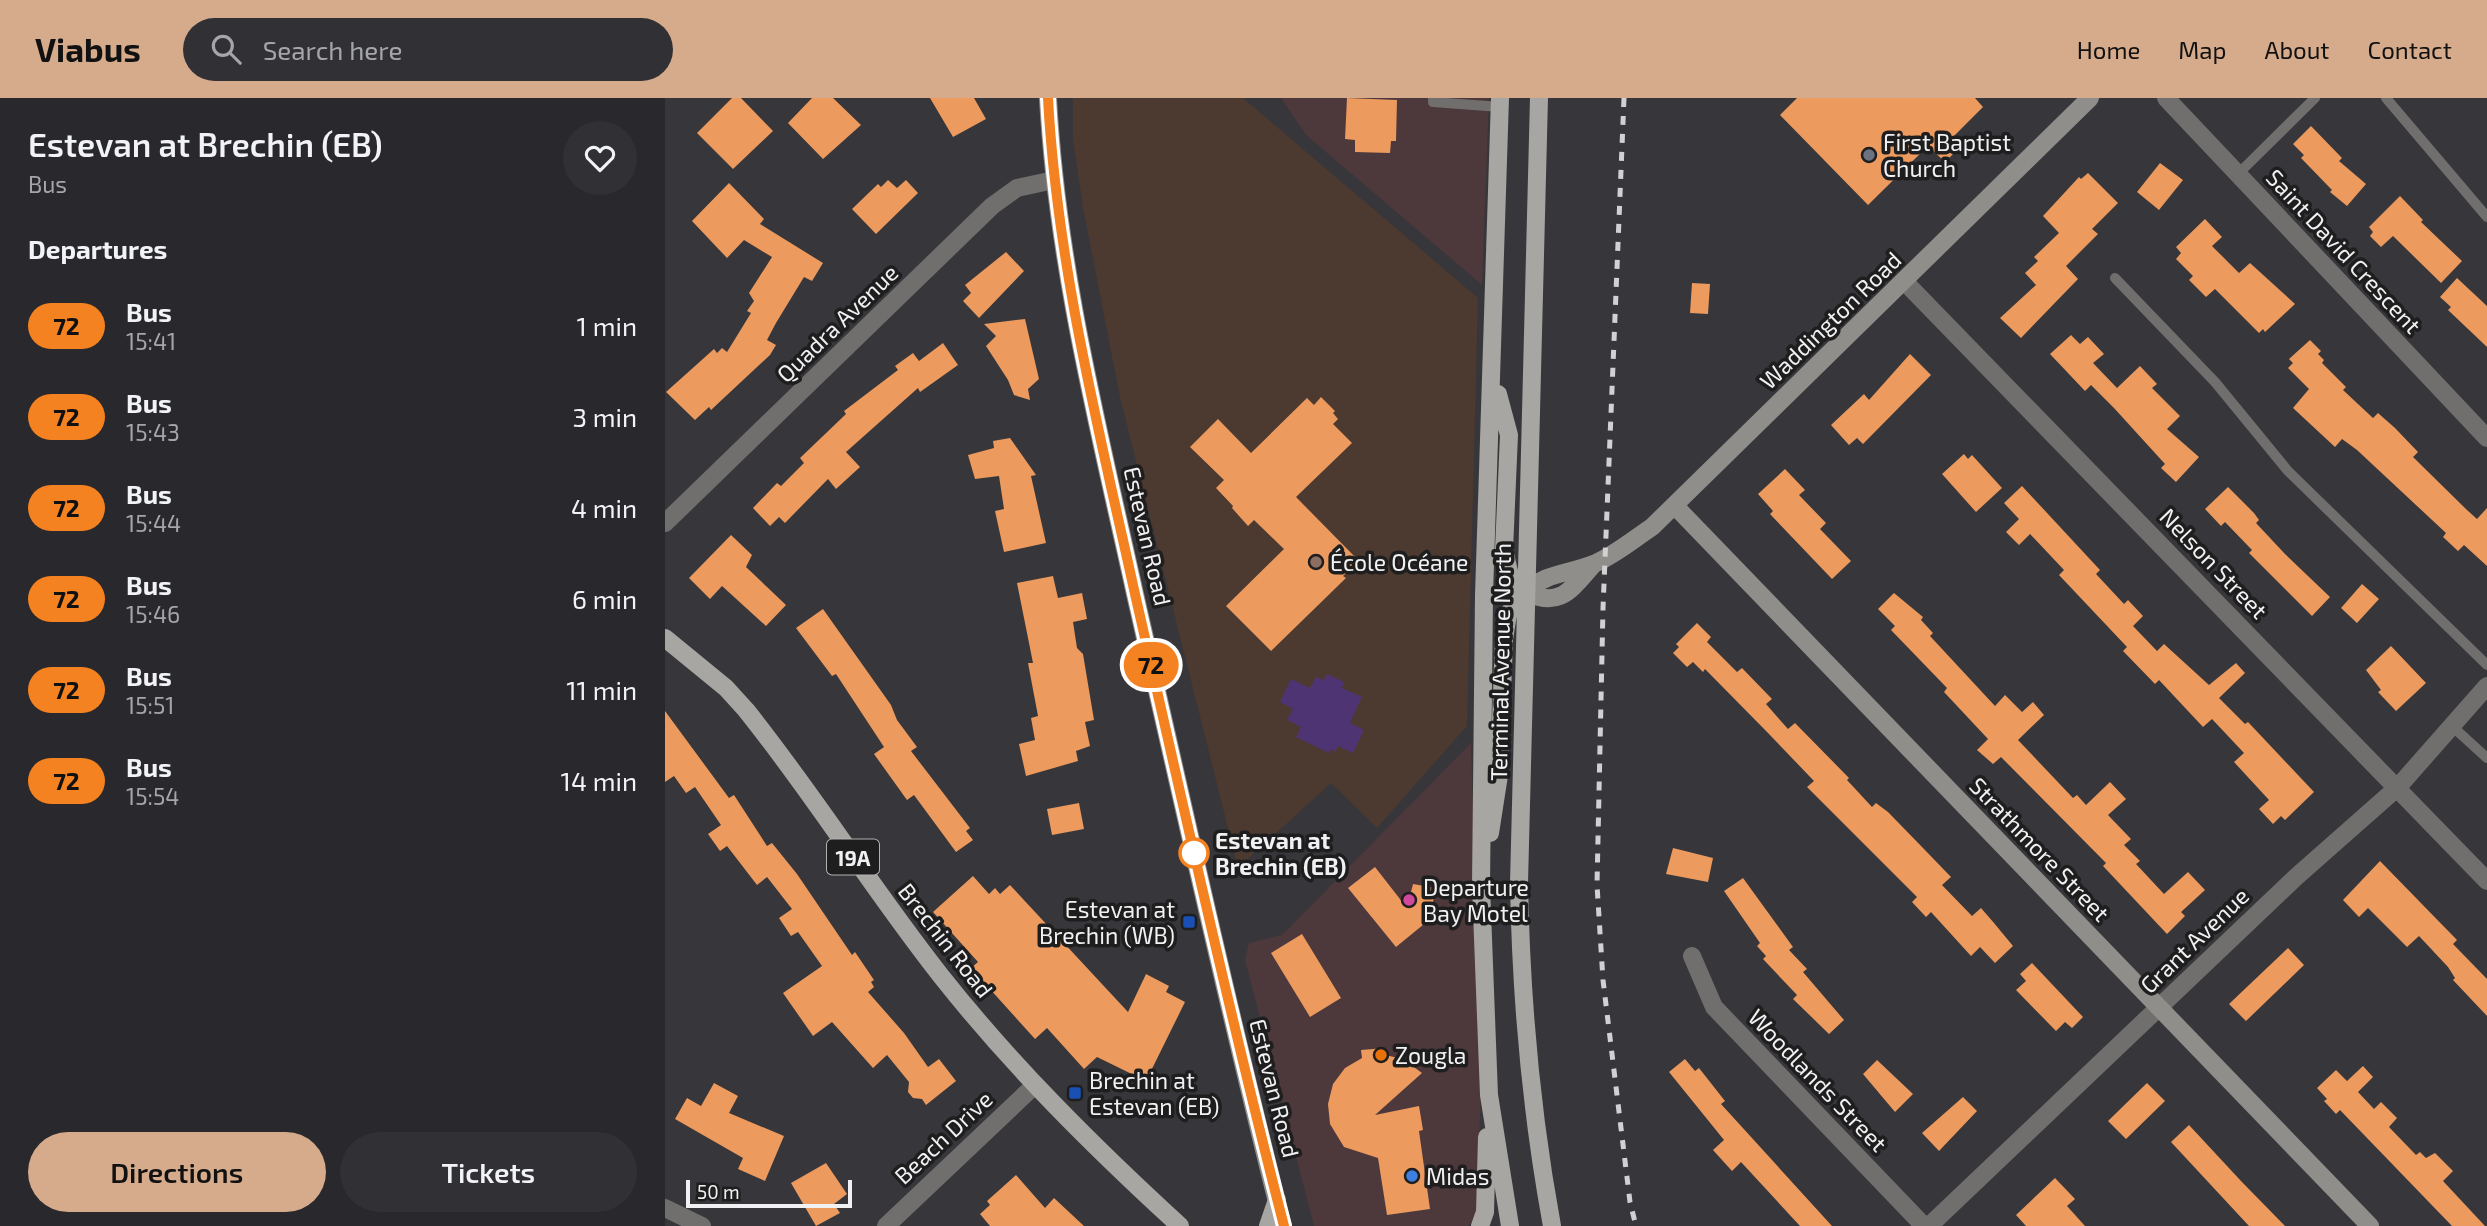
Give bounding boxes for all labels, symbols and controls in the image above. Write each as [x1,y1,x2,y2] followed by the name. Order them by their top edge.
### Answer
[183,18,673,81] search box
[35,29,141,69] text: Viabus
[207,30,245,68] icon: search
[263,34,402,65] text: Search here
[2077,35,2140,64] text: Home
[2178,35,2226,64] text: Map
[2264,35,2330,64] text: About
[2368,35,2452,64] text: Contact
[563,121,637,195] button: heart
[28,124,383,164] text: Estevan at Brechin (EB)
[1883,128,2011,182] place label: First Baptist Church
[1861,147,1877,163] marker: First Baptist Church
[2261,163,2427,339] street label: Saint David Crescent
[28,170,67,198] text: Bus
[28,233,167,264] text: Departures
[1753,245,1907,395] street label: Waddington Road
[771,258,903,388] street label: Quadra Avenue
[126,296,172,327] text: Bus
[577,310,637,341] text: 1 min
[53,311,80,340] text: 72
[126,327,176,355] text: 15:41
[126,387,172,418] text: Bus
[572,401,637,432] text: 3 min
[53,402,80,431] text: 72
[126,418,180,446] text: 15:43
[1118,464,1178,608] street label: Estevan Road
[126,478,172,509] text: Bus
[571,492,637,523] text: 4 min
[53,493,80,522] text: 72
[2154,502,2274,624] street label: Nelson Street
[126,509,181,537] text: 15:44
[1484,543,1516,781] street label: Terminal Avenue North
[1330,548,1468,576] place label: École Océane
[1308,554,1324,570] marker: École Océane
[126,569,172,600] text: Bus
[572,583,637,614] text: 6 min
[53,584,80,613] text: 72
[126,600,180,628] text: 15:46
[1119,642,1183,688] line badge: 72
[1138,650,1164,679] text: 72
[126,660,172,691] text: Bus
[566,674,637,705] text: 11 min
[53,675,80,704] text: 72
[126,691,174,719] text: 15:51
[126,751,172,782] text: Bus
[561,765,637,796] text: 14 min
[53,766,80,795] text: 72
[1964,771,2116,927] street label: Strathmore Street
[126,782,179,810] text: 15:54
[1215,826,1346,880] place label: Estevan at Brechin (EB)
[1179,838,1209,868] marker: Estevan at Brechin (EB)
[827,840,879,874] road number: 19A
[1423,873,1529,927] place label: Departure Bay Motel
[893,877,999,1003] street label: Brechin Road
[2134,881,2254,999] street label: Grant Avenue
[1401,892,1417,908] marker: Departure Bay Motel
[1039,895,1175,949] place label: Estevan at Brechin (WB)
[1181,914,1197,930] marker: Estevan at Brechin (WB)
[1743,1003,1893,1157] street label: Woodlands Street
[1244,1016,1306,1160] street label: Estevan Road
[1395,1041,1466,1069] place label: Zougla
[1373,1047,1389,1063] marker: Zougla
[1089,1066,1220,1120] place label: Brechin at Estevan (EB)
[888,1085,998,1189] street label: Beach Drive
[1067,1085,1083,1101] marker: Brechin at Estevan (EB)
[28,1132,326,1212] button: Directions
[340,1132,637,1212] button: Tickets
[1426,1162,1489,1190] place label: Midas
[1404,1168,1420,1184] marker: Midas
[686,1177,852,1209] scale bar
[697,1180,740,1203] text: 50 m

